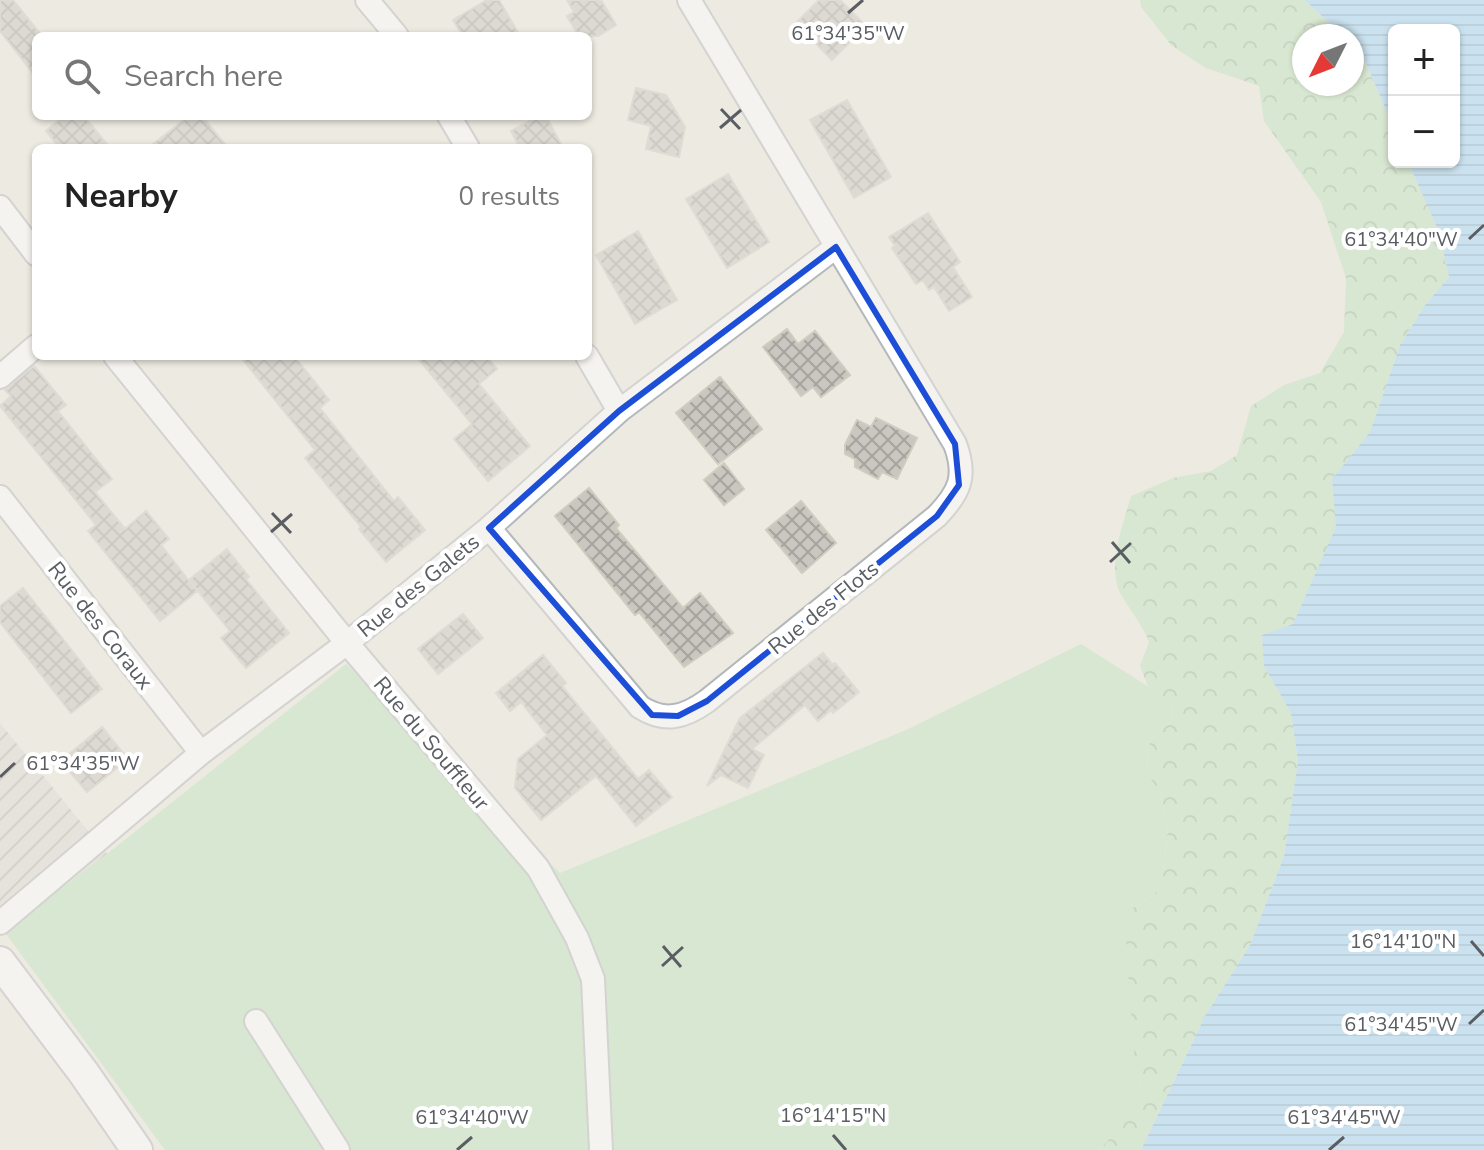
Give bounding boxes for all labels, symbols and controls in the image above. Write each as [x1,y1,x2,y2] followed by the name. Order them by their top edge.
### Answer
[791,20,905,47] text: 61°34'35"W
[1292,24,1364,96] north arrow
[1388,24,1460,168] map controls
[1388,24,1460,96] button: +
[32,32,592,120] search box
[60,54,104,98] icon: search
[124,56,283,97] text: Search here
[1388,96,1460,168] button: −
[64,173,178,219] text: Nearby
[459,179,560,214] text: 0 results
[1344,226,1458,253] text: 61°34'40"W
[351,527,486,644] street label: Rue des Galets
[762,554,885,662] street label: Rue des Flots
[41,555,160,696] street label: Rue des Coraux
[366,670,496,817] street label: Rue du Souffleur
[26,750,140,777] text: 61°34'35"W
[1350,928,1456,955] text: 16°14'10"N
[1344,1011,1458,1038] text: 61°34'45"W
[780,1102,886,1129] text: 16°14'15"N
[415,1104,529,1131] text: 61°34'40"W
[1287,1104,1401,1131] text: 61°34'45"W

